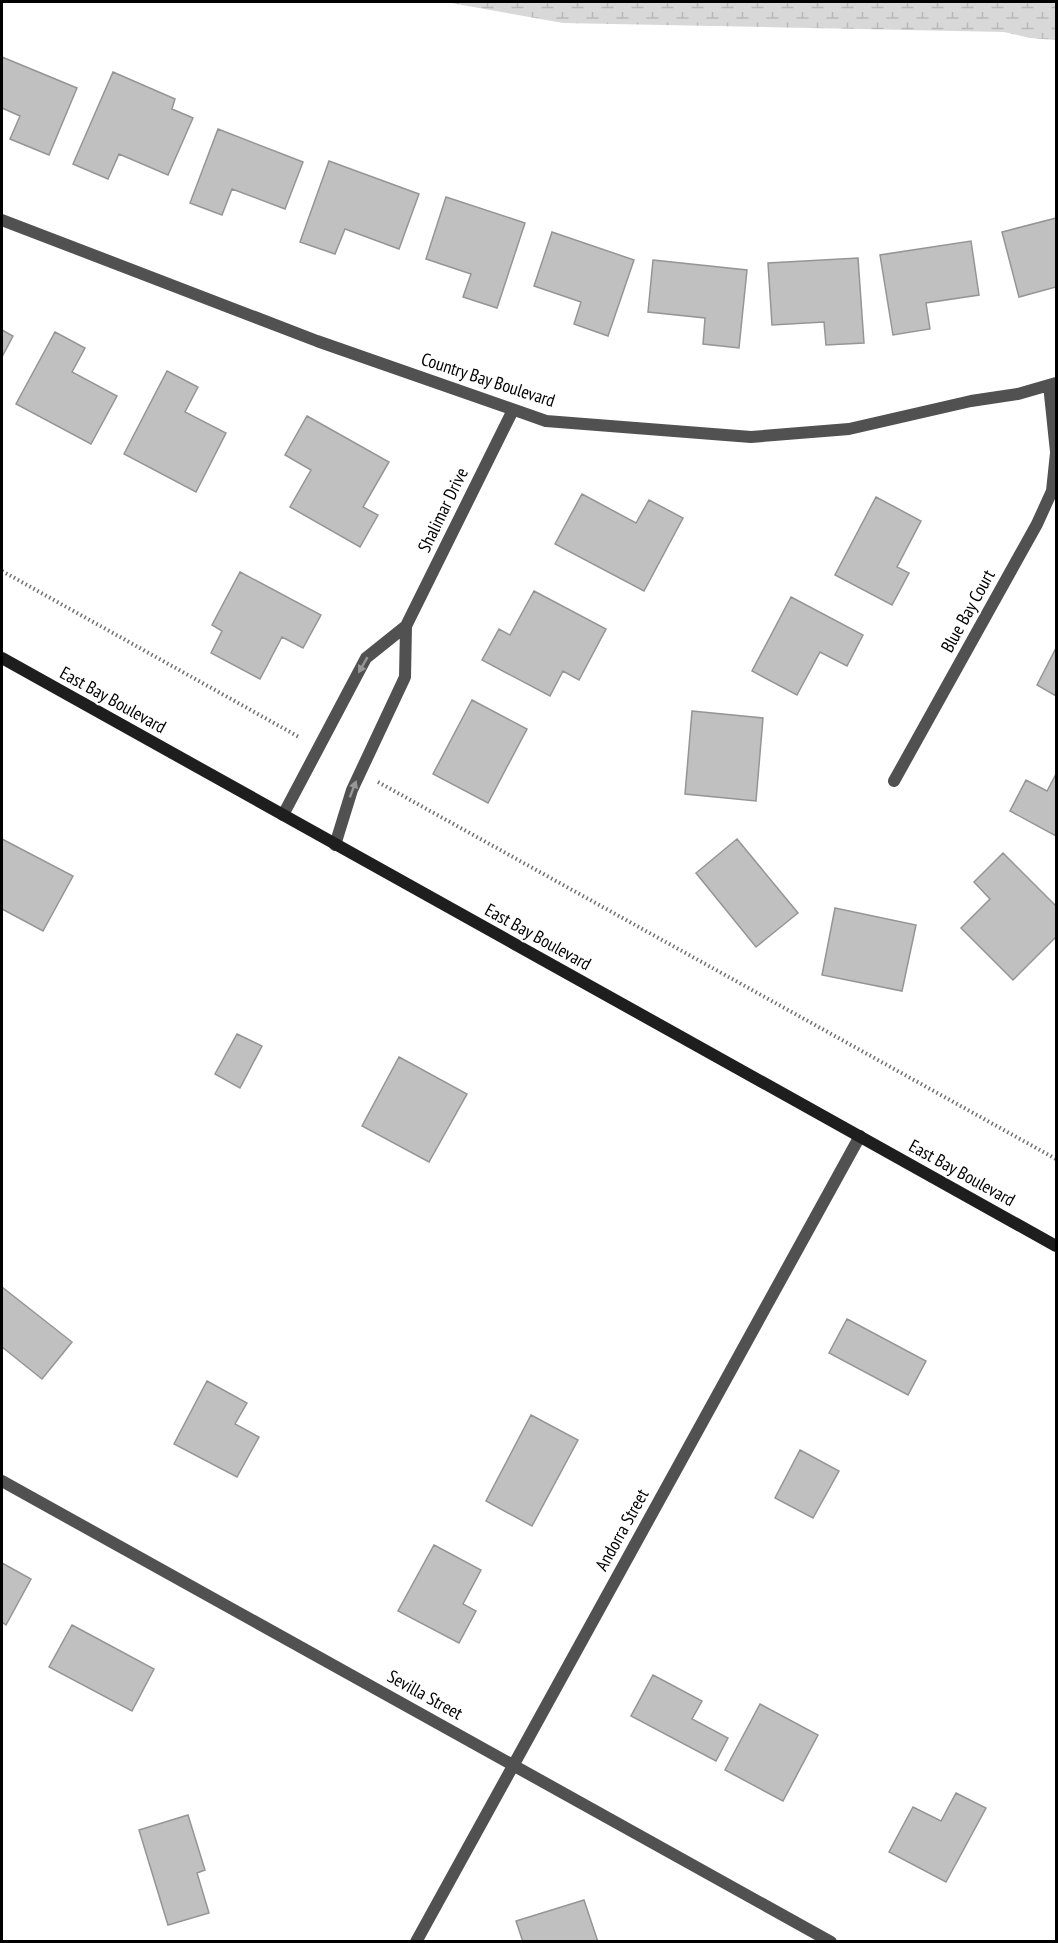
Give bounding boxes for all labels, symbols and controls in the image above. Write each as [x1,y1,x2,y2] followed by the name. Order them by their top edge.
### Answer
[418,347,558,412] street label: Country Bay Boulevard
[412,464,473,556] street label: Shalimar Drive
[935,565,1000,656] street label: Blue Bay Court
[358,657,368,674] one-way arrow
[56,661,170,738] street label: East Bay Boulevard
[349,780,359,798] one-way arrow
[481,898,595,975] street label: East Bay Boulevard
[905,1134,1019,1211] street label: East Bay Boulevard
[590,1485,653,1575] street label: Andorra Street
[384,1665,467,1725] street label: Sevilla Street

